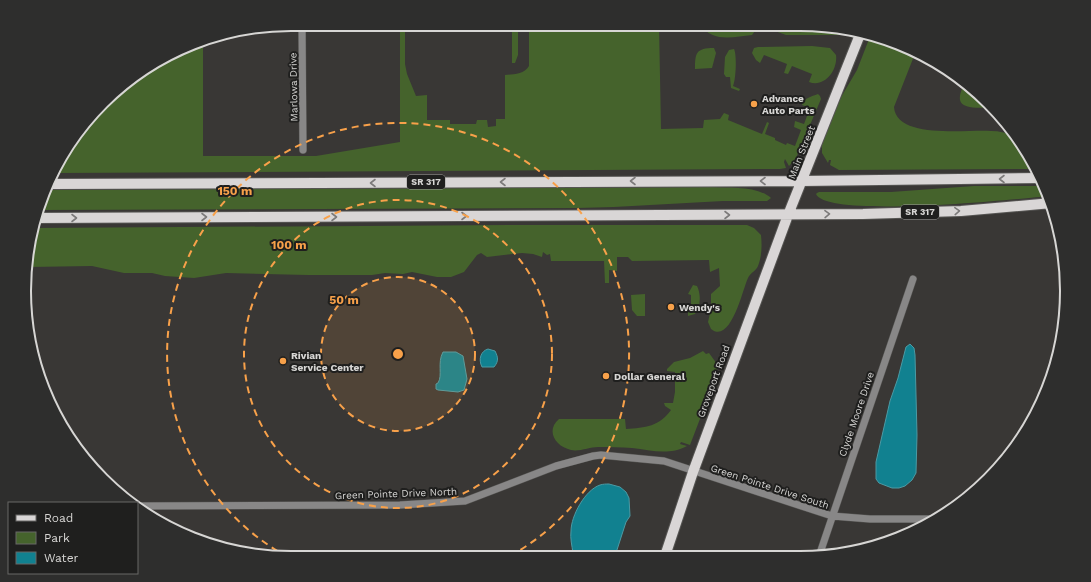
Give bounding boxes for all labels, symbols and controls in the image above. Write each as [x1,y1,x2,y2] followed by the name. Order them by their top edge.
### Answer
[287,52,300,122] street label: Marlowa Drive
[762,93,815,116] place label: Advance Auto Parts
[749,99,759,109] marker: Advance Auto Parts
[786,123,817,180] street label: Main Street
[999,174,1005,183] one-way arrow
[407,175,445,189] road number: SR 317
[630,177,636,185] one-way arrow
[760,177,766,185] one-way arrow
[500,178,506,186] one-way arrow
[370,179,376,187] one-way arrow
[218,184,252,198] text: 150 m
[901,205,939,219] road number: SR 317
[954,206,960,215] one-way arrow
[824,210,830,218] one-way arrow
[724,211,730,219] one-way arrow
[461,212,467,220] one-way arrow
[201,213,207,221] one-way arrow
[331,213,337,221] one-way arrow
[71,214,77,222] one-way arrow
[271,238,307,252] text: 100 m
[329,293,359,307] text: 50 m
[666,302,676,312] marker: Wendy's
[679,302,721,313] place label: Wendy's
[695,343,732,419] street label: Groveport Road
[391,347,405,361] centre of rings
[291,350,364,373] place label: Rivian Service Center
[278,356,288,366] marker: Rivian Service Center
[837,370,876,458] street label: Clyde Moore Drive
[601,371,611,381] marker: Dollar General
[614,371,686,382] place label: Dollar General
[709,462,830,511] street label: Green Pointe Drive South
[335,486,457,501] street label: Green Pointe Drive North
[8,502,138,574] legend
[44,511,73,525] text: Road
[44,531,70,545] text: Park
[44,551,79,565] text: Water

